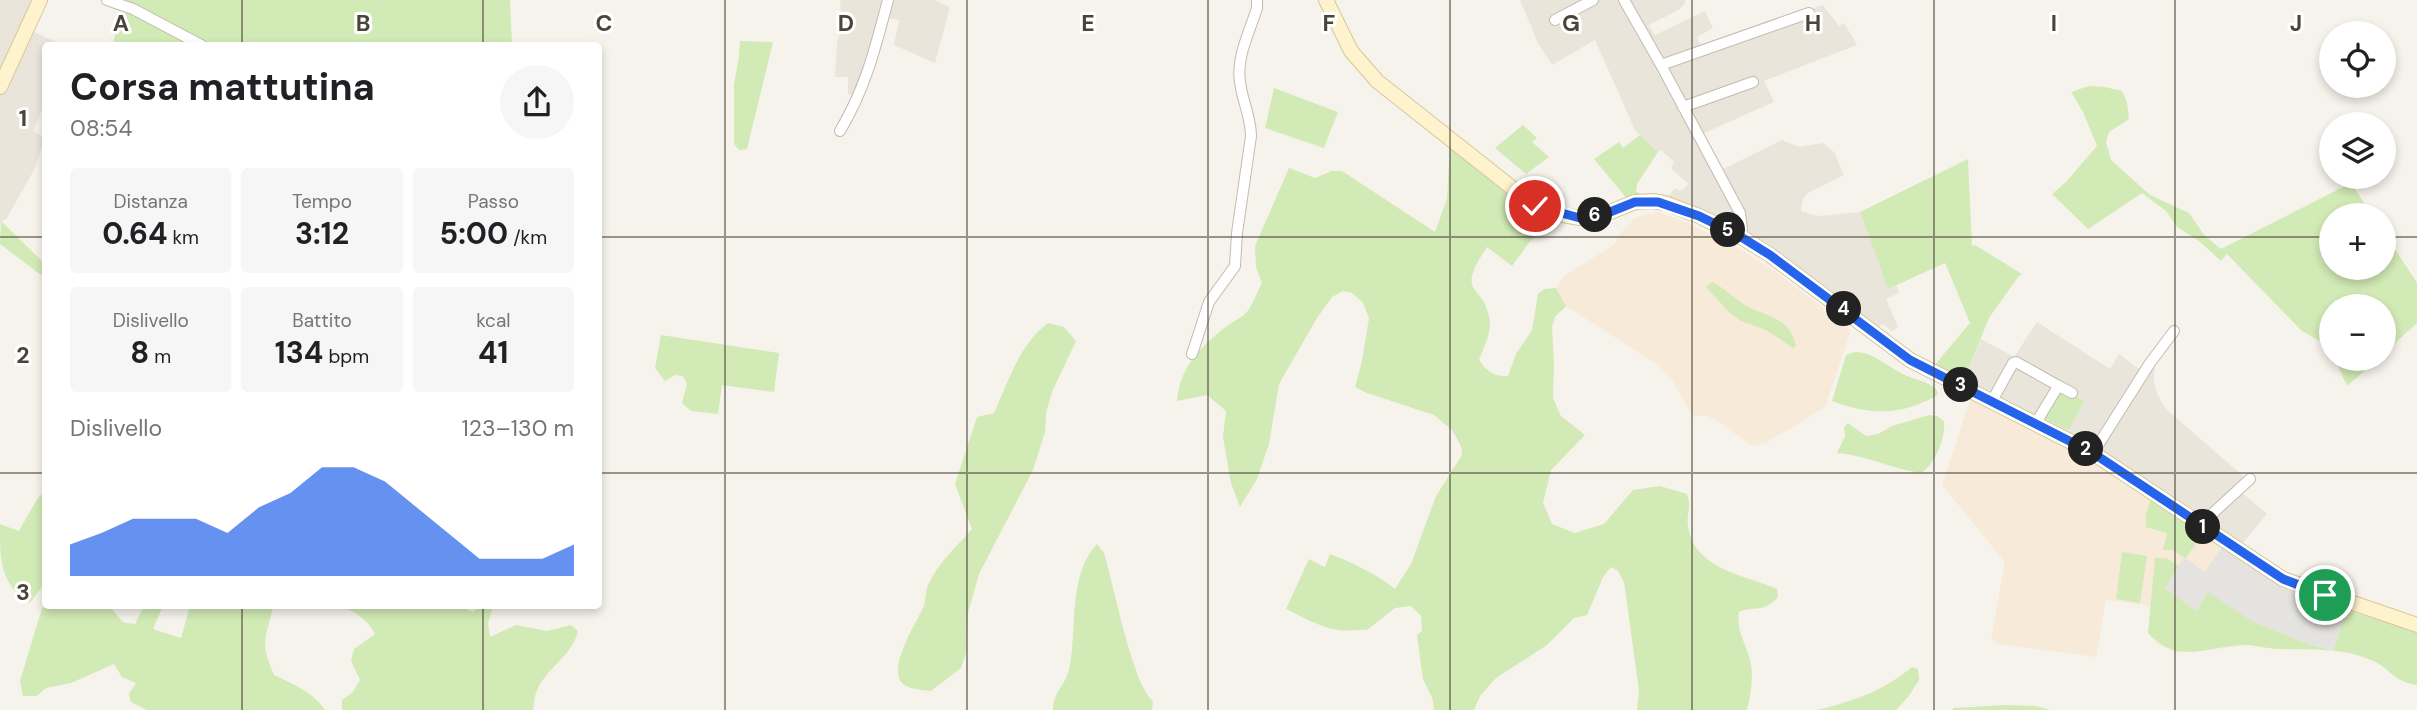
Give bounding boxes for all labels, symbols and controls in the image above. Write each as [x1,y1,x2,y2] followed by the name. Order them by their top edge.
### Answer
[113,8,129,38] text: A
[356,8,370,38] text: B
[596,8,612,38] text: C
[838,8,854,38] text: D
[1081,8,1095,38] text: E
[1323,8,1336,38] text: F
[1562,8,1580,38] text: G
[1805,8,1821,38] text: H
[2051,8,2057,38] text: I
[2290,8,2302,38] text: J
[2319,21,2396,371] map controls
[2319,21,2396,98] button: locate
[70,62,375,112] text: Corsa mattutina
[500,65,574,139] button: share
[19,103,27,133] text: 1
[2319,112,2396,189] button: layers
[70,113,132,143] text: 08:54
[1505,176,1565,236] pin
[1516,187,1554,225] icon: check
[113,189,188,214] text: Distanza
[292,189,352,214] text: Tempo
[468,189,519,214] text: Passo
[1578,198,1612,232] pin: 6
[1588,202,1601,227] text: 6
[2319,203,2396,280] button: +
[1710,212,1746,247] pin: 5
[102,214,167,253] text: 0.64
[295,214,349,253] text: 3:12
[440,214,508,253] text: 5:00
[1722,217,1733,242] text: 5
[167,225,199,250] text: km
[508,225,547,250] text: /km
[1826,292,1862,326] pin: 4
[2319,294,2396,371] button: −
[1837,296,1850,321] text: 4
[113,308,189,333] text: Dislivello
[292,308,352,333] text: Battito
[476,308,510,333] text: kcal
[130,333,149,372] text: 8
[275,333,323,372] text: 134
[478,333,509,372] text: 41
[16,340,30,370] text: 2
[149,344,171,369] text: m
[323,344,369,369] text: bpm
[1944,368,1979,402] pin: 3
[1955,372,1966,397] text: 3
[70,413,162,443] text: Dislivello
[461,413,574,443] text: 123–130 m
[2068,432,2104,466] pin: 2
[2080,436,2091,461] text: 2
[2186,510,2220,544] pin: 1
[2199,514,2206,539] text: 1
[2295,565,2355,625] pin
[2306,576,2344,614] icon: arrive
[16,577,30,607] text: 3

